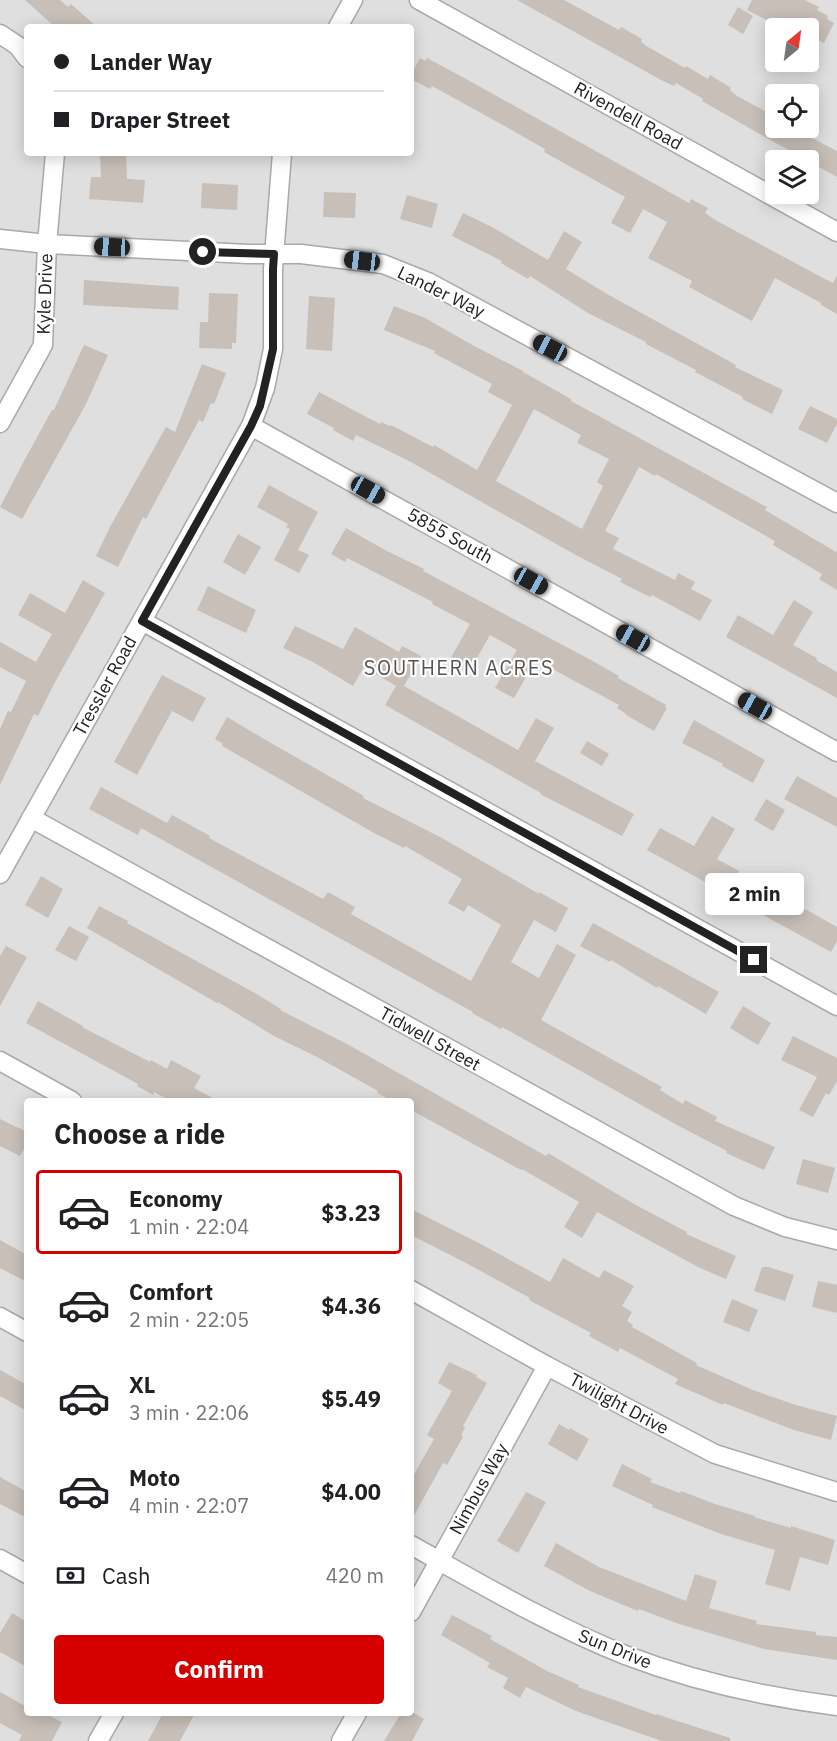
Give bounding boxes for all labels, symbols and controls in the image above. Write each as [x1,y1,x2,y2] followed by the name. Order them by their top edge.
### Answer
[765,18,819,72] north arrow
[765,18,819,204] map controls
[90,47,212,76] text: Lander Way
[570,76,687,155] street label: Rivendell Road
[765,84,819,138] button: locate
[90,105,230,134] text: Draper Street
[765,150,819,204] button: layers
[94,237,130,257] car
[189,238,216,265] route start
[343,250,381,272] car
[32,253,57,335] street label: Kyle Drive
[394,261,489,323] street label: Lander Way
[530,332,570,364] car
[348,473,388,507] car
[403,503,497,569] street label: 5855 South
[511,564,551,598] car
[613,621,653,655] car
[68,632,141,740] street label: Tressler Road
[364,654,554,681] district label: SOUTHERN ACRES
[735,689,775,723] car
[704,873,804,915] callout: 2 min
[728,880,781,907] text: 2 min
[740,946,767,973] route end
[376,1001,485,1076] street label: Tidwell Street
[54,1116,225,1151] text: Choose a ride
[129,1184,223,1213] text: Economy
[57,1185,111,1239] icon: car
[321,1198,381,1227] text: $3.23
[129,1213,249,1240] text: 1 min · 22:04
[129,1277,213,1306] text: Comfort
[57,1278,111,1332] icon: car
[321,1291,381,1320] text: $4.36
[129,1306,249,1333] text: 2 min · 22:05
[566,1368,673,1439] street label: Twilight Drive
[129,1370,155,1399] text: XL
[57,1371,111,1425] icon: car
[321,1384,381,1413] text: $5.49
[129,1399,249,1426] text: 3 min · 22:06
[444,1439,513,1538] street label: Nimbus Way
[129,1463,180,1492] text: Moto
[57,1464,111,1518] icon: car
[321,1477,381,1506] text: $4.00
[129,1492,249,1519] text: 4 min · 22:07
[54,1559,87,1592] icon: cash
[102,1561,151,1590] text: Cash
[326,1562,384,1589] text: 420 m
[575,1623,655,1674] street label: Sun Drive
[54,1635,384,1704] button: Confirm

